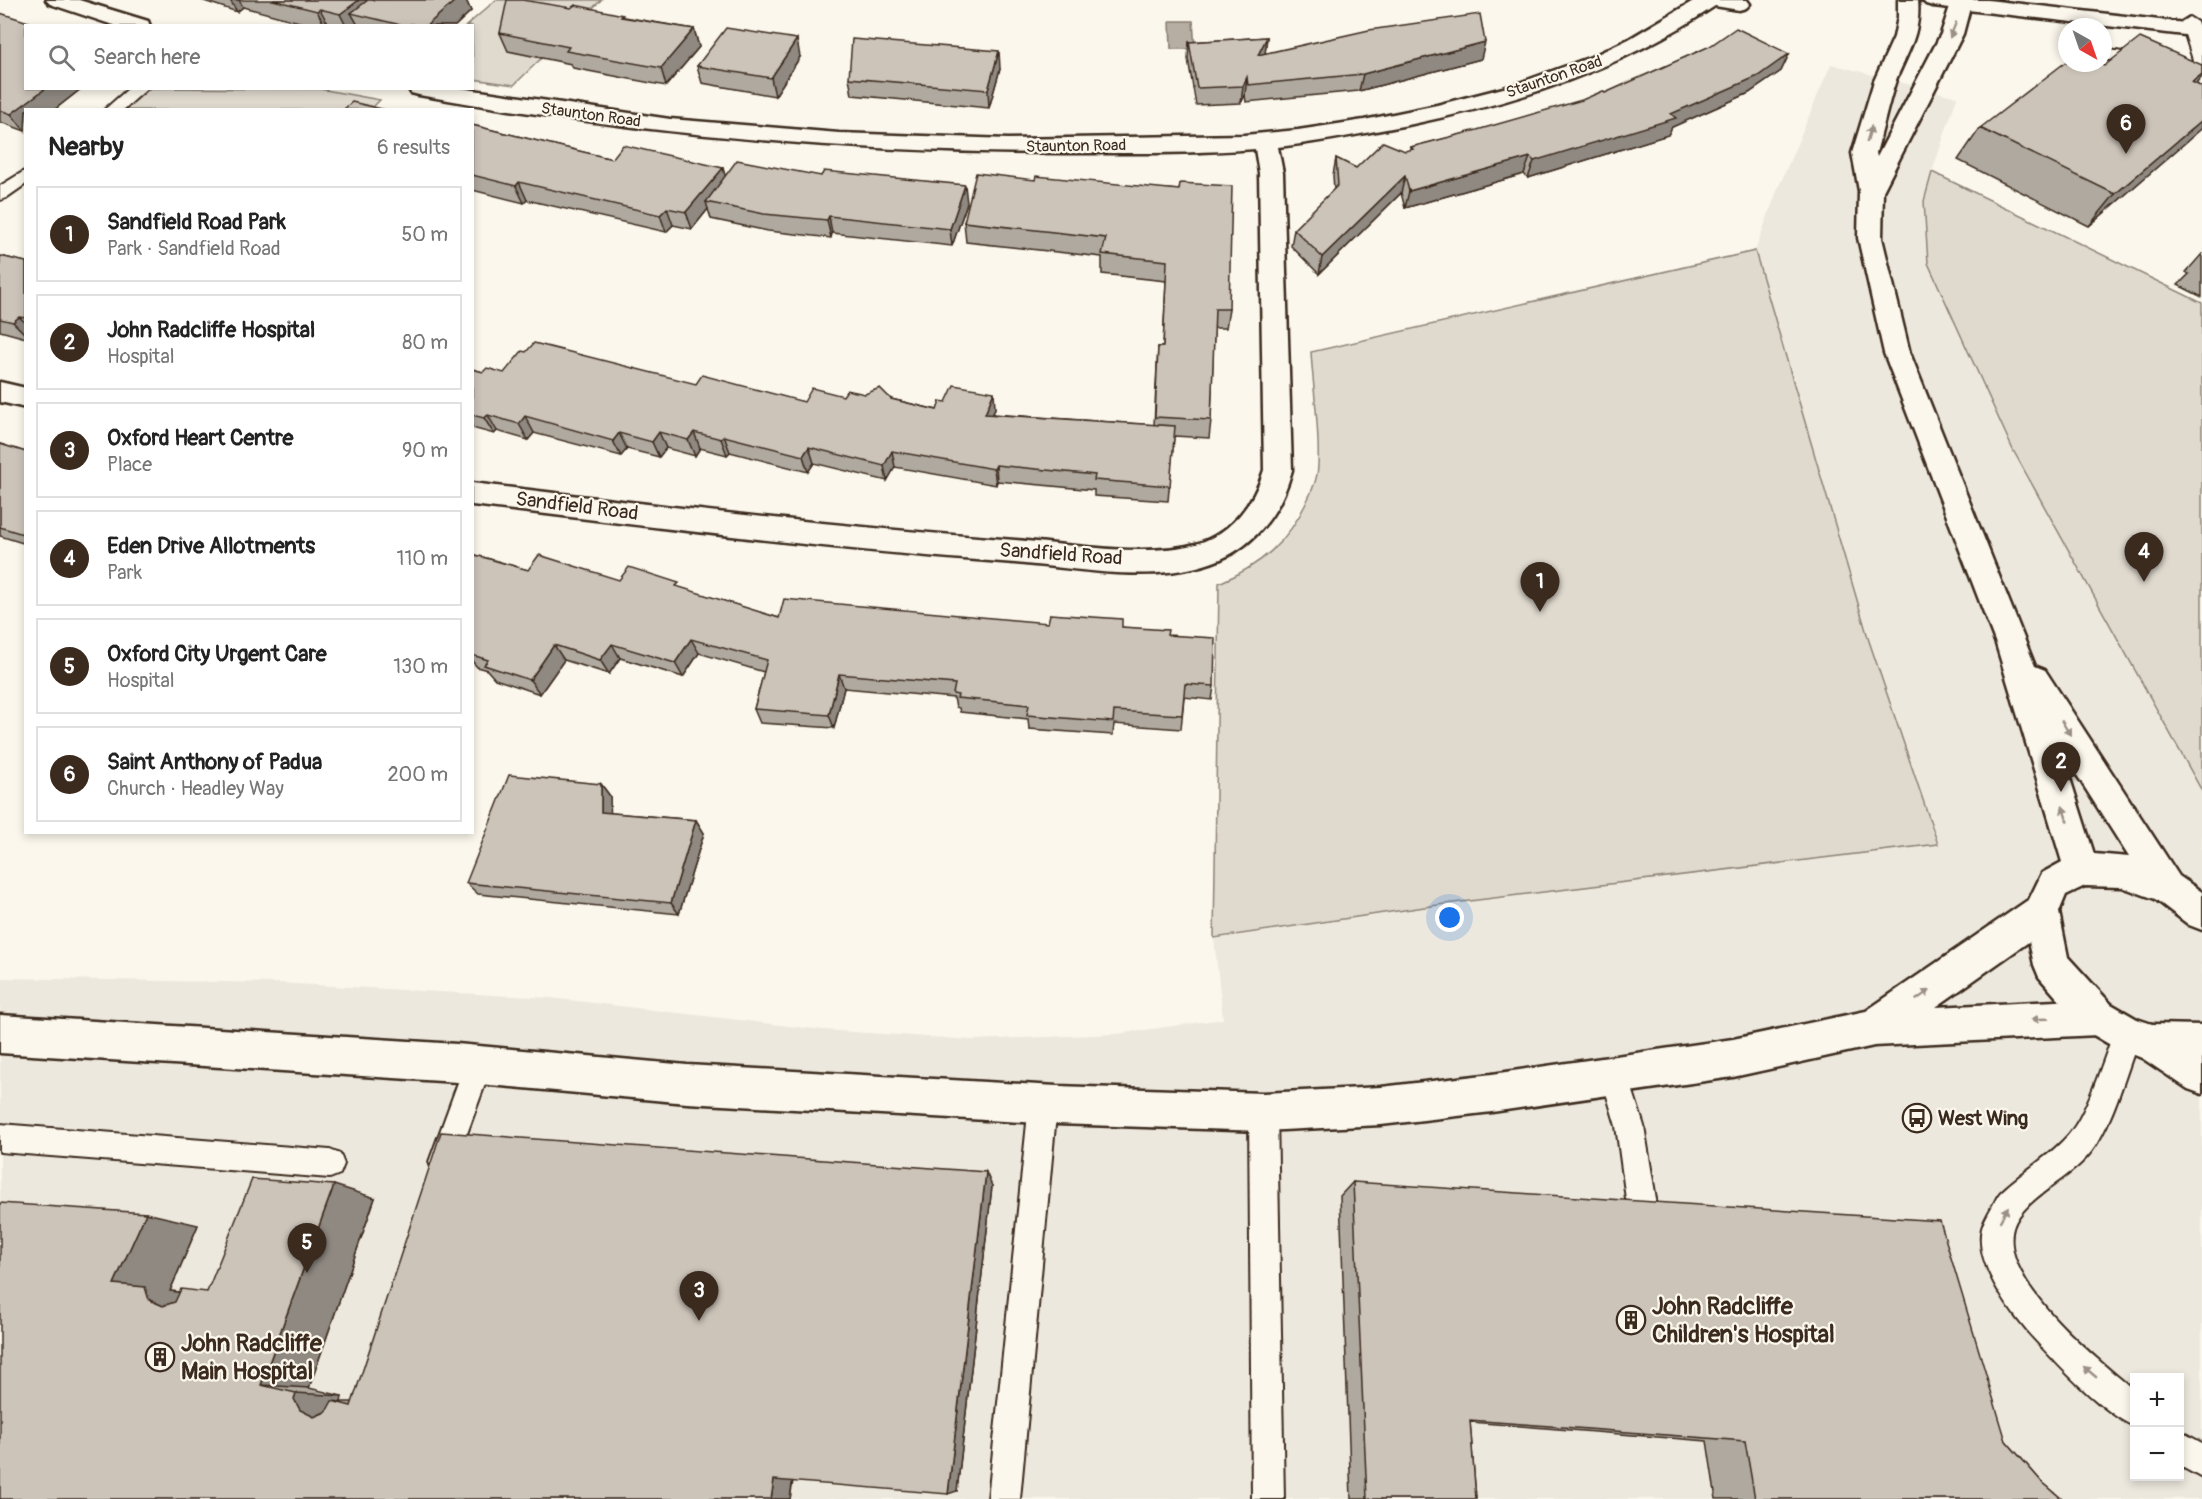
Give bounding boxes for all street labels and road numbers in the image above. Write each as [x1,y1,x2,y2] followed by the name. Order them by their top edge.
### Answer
[1503,51,1605,103] street label: Staunton Road
[540,98,642,132] street label: Staunton Road
[1026,135,1126,157] street label: Staunton Road
[514,486,640,526] street label: Sandfield Road
[999,537,1123,571] street label: Sandfield Road

